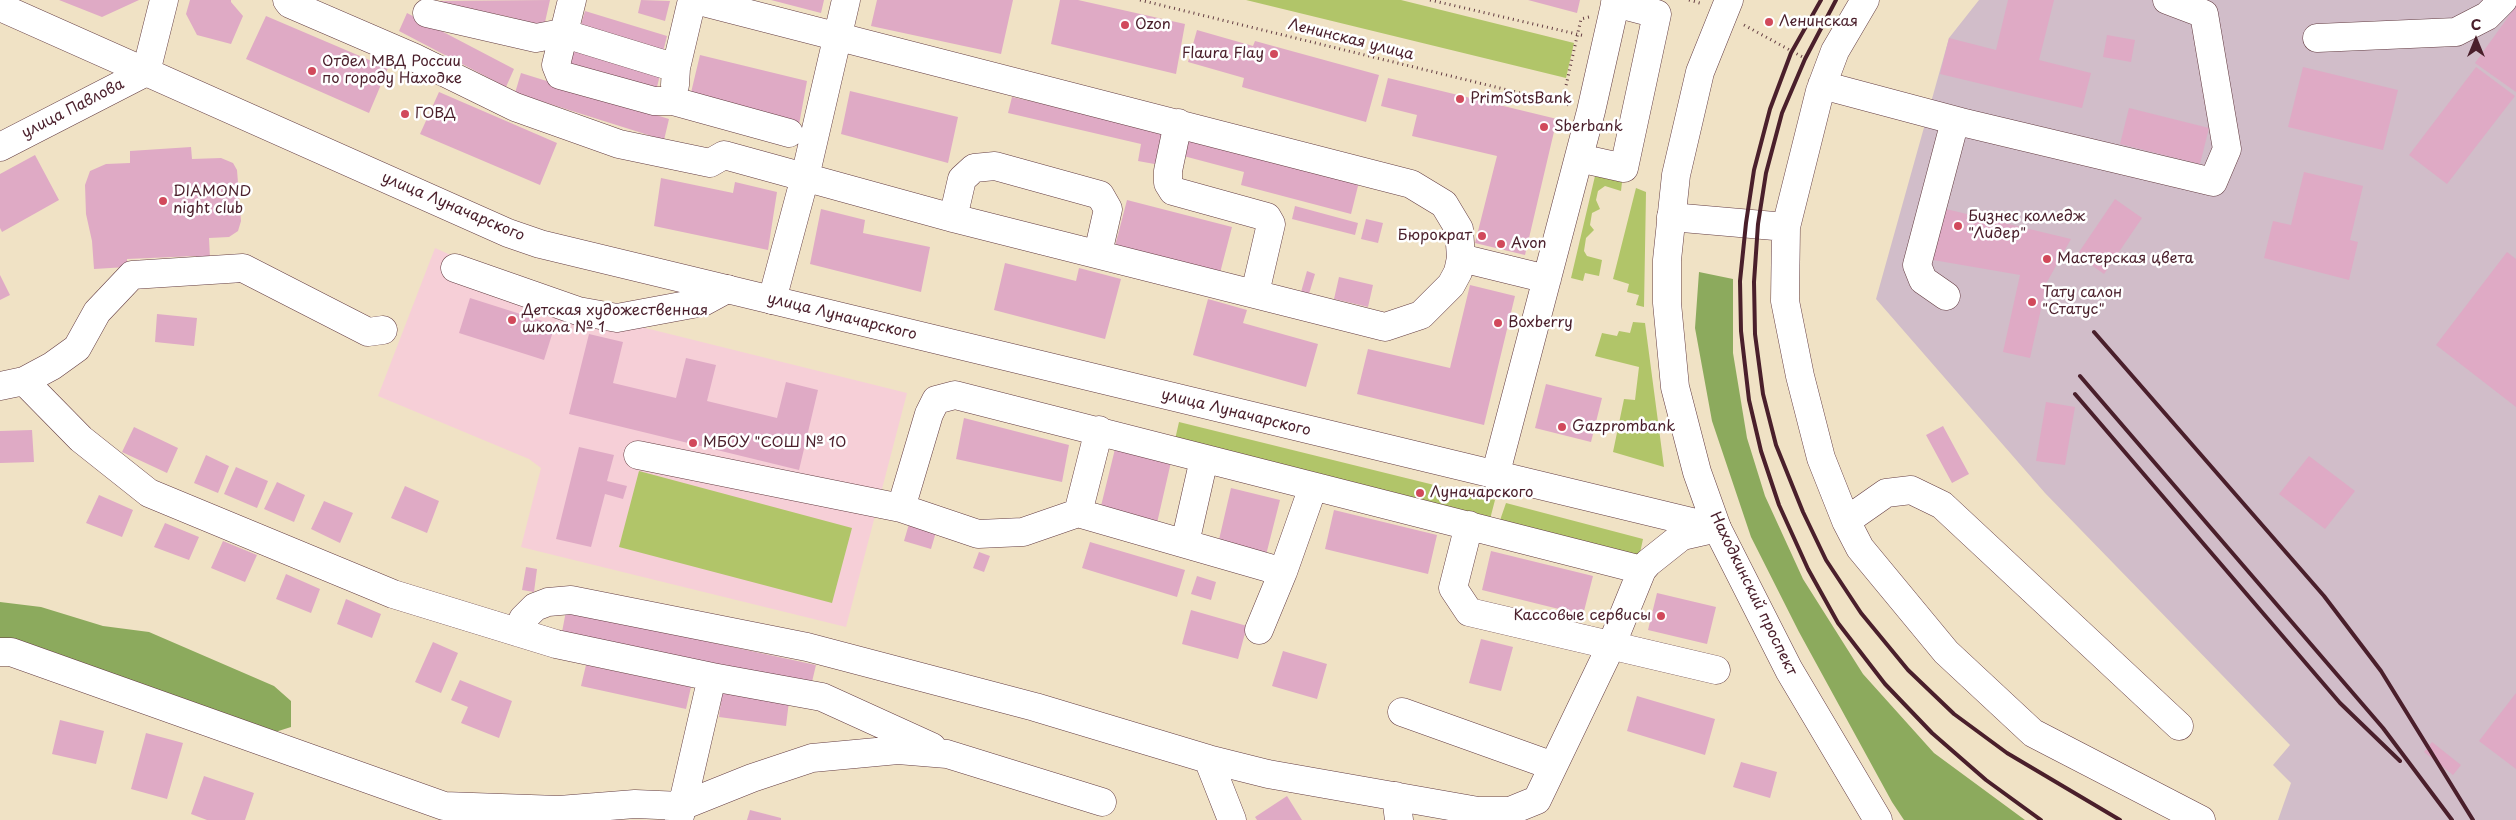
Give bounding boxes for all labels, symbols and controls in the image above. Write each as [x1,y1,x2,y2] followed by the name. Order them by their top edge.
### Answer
[1779,13,1858,31] place label: Ленинская
[2471,14,2481,35] text: С
[2451,15,2501,65] north arrow
[1135,16,1171,34] place label: Ozon
[1286,16,1416,64] street label: Ленинская улица
[1763,16,1775,28] marker: Ленинская
[1119,19,1131,31] marker: Ozon
[1182,45,1264,63] place label: Flaura Flay
[1268,48,1280,60] marker: Flaura Flay
[322,53,462,88] place label: Отдел МВД России по городу Находке
[306,65,318,77] marker: Отдел МВД России по городу Находке
[19,75,127,143] street label: улица Павлова
[1470,90,1572,108] place label: PrimSotsBank
[1454,93,1466,105] marker: PrimSotsBank
[415,105,456,123] place label: ГОВД
[399,108,411,120] marker: ГОВД
[1554,118,1623,136] place label: Sberbank
[1538,121,1550,133] marker: Sberbank
[379,169,527,245] street label: улица Луначарского
[173,183,251,218] place label: DIAMOND night club
[157,195,169,207] marker: DIAMOND night club
[1968,208,2085,243] place label: Бизнес колледж "Лидер"
[1952,220,1964,232] marker: Бизнес колледж "Лидер"
[1398,227,1472,245] place label: Бюрократ
[1476,230,1488,242] marker: Бюрократ
[1511,235,1546,253] place label: Avon
[1495,238,1507,250] marker: Avon
[2057,250,2194,268] place label: Мастерская цвета
[2041,253,2053,265] marker: Мастерская цвета
[2042,284,2122,319] place label: Тату салон "Статус"
[765,290,919,344] street label: улица Луначарского
[2026,296,2038,308] marker: Тату салон "Статус"
[522,302,708,337] place label: Детская художественная школа № 1
[506,314,518,326] marker: Детская художественная школа № 1
[1508,314,1573,332] place label: Boxberry
[1492,317,1504,329] marker: Boxberry
[1159,386,1313,440] street label: улица Луначарского
[1572,418,1675,436] place label: Gazprombank
[1556,421,1568,433] marker: Gazprombank
[703,434,846,452] place label: МБОУ "СОШ № 10
[687,437,699,449] marker: МБОУ "СОШ № 10
[1430,484,1534,502] place label: Луначарского
[1414,487,1426,499] marker: Луначарского
[1706,509,1800,679] street label: Находкинский проспект
[1514,607,1651,625] place label: Кассовые сервисы
[1655,610,1667,622] marker: Кассовые сервисы

